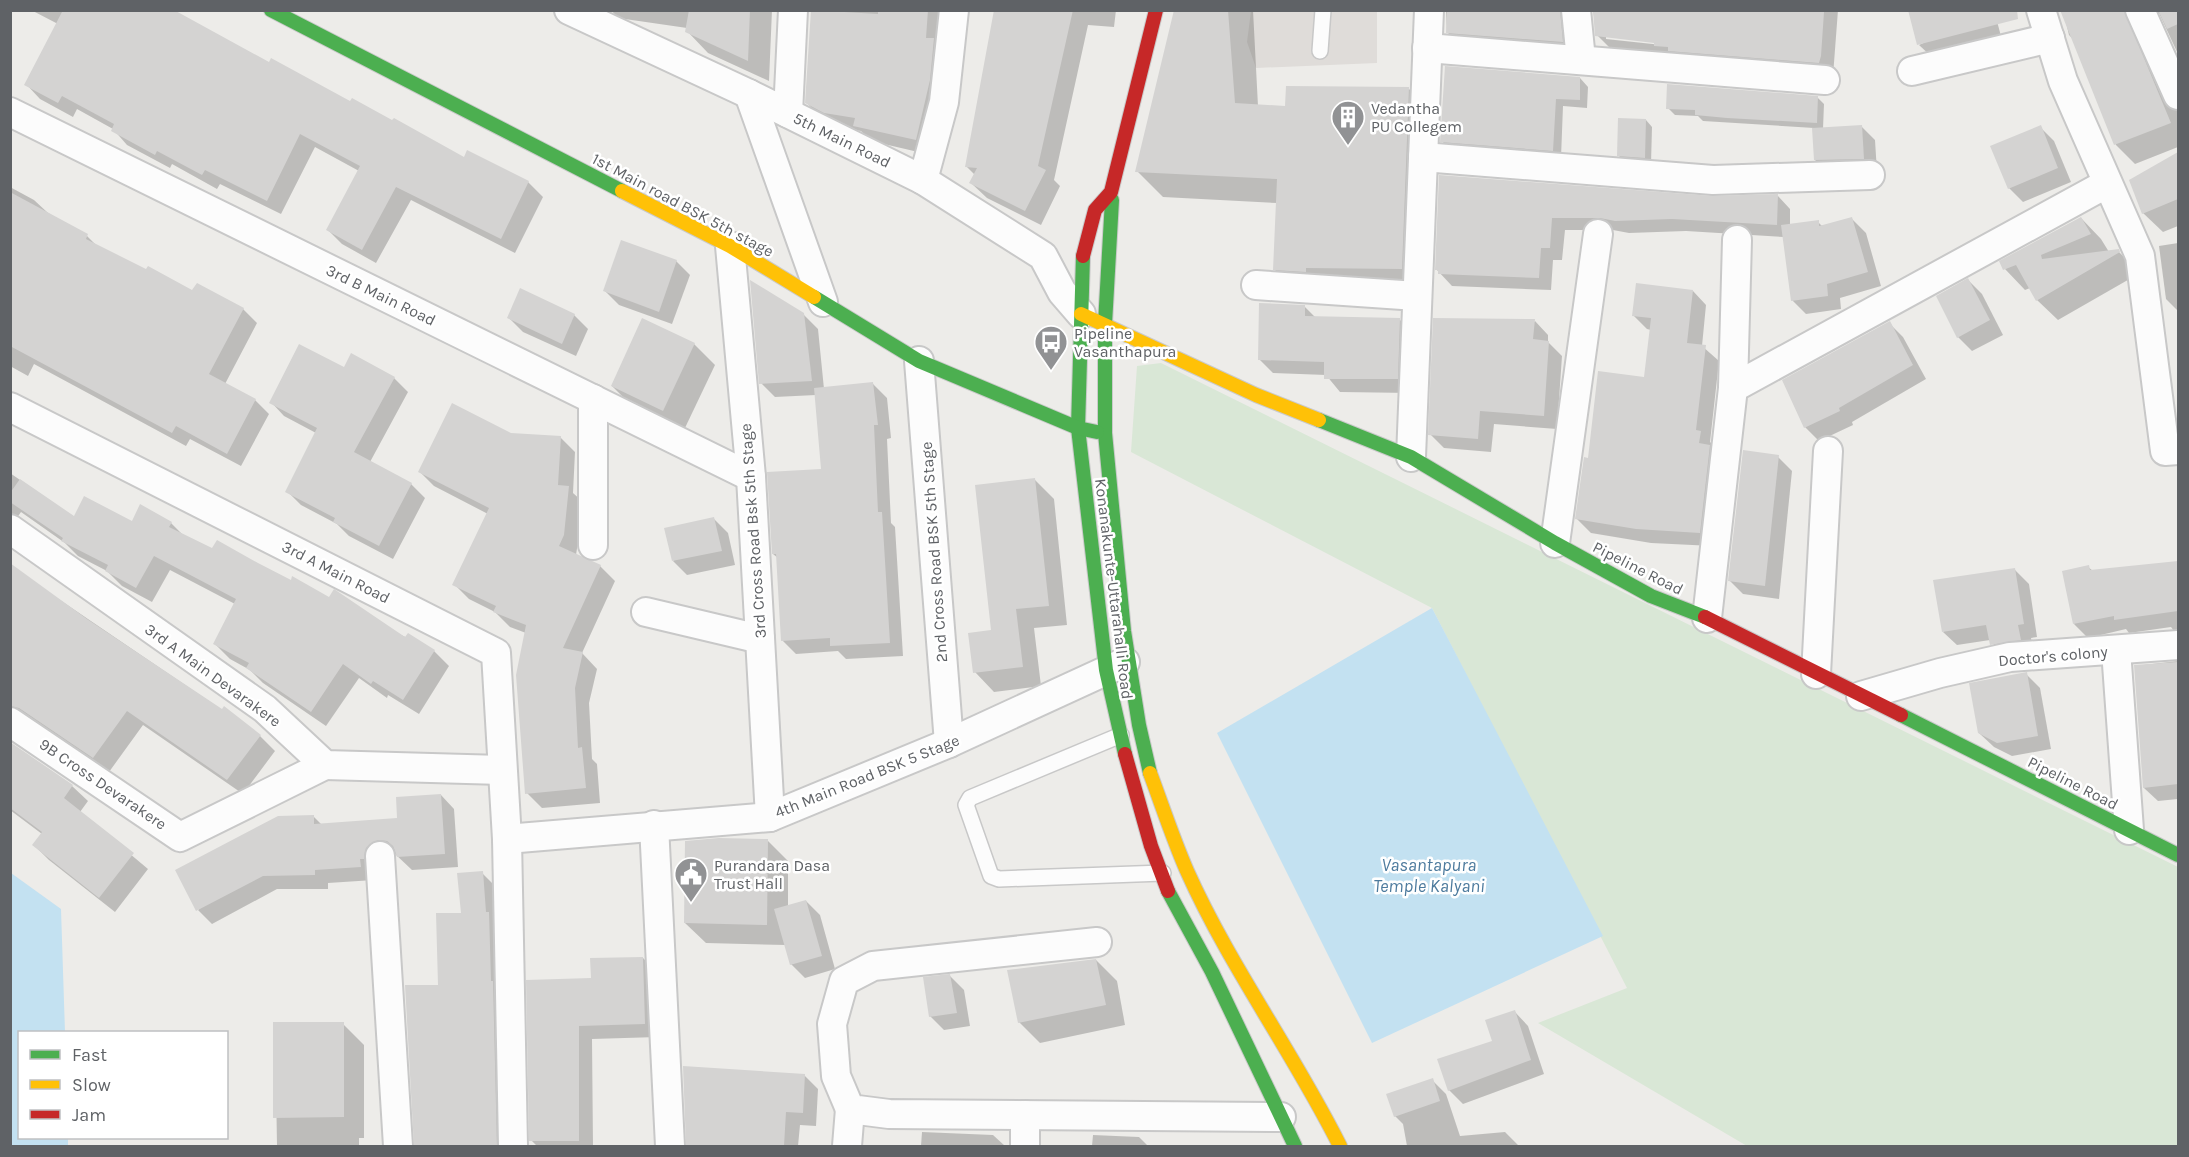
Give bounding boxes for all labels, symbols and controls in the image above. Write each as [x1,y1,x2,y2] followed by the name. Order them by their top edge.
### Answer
[1330,99,1366,146] building icon: Vedantha PU Collegem
[1371,99,1462,136] place label: Vedantha PU Collegem
[790,108,894,172] street label: 5th Main Road
[589,149,777,261] street label: 1st Main road BSK 5th stage
[323,260,439,330] street label: 3rd B Main Road
[1033,324,1069,371] bus stop icon: Pipeline Vasanthapura
[1074,324,1176,361] place label: Pipeline Vasanthapura
[736,423,770,639] street label: 3rd Cross Road Bsk 5th Stage
[917,441,951,663] street label: 2nd Cross Road BSK 5th Stage
[1091,478,1137,700] street label: Konanakunte-Uttarahalli Road
[279,537,393,607] street label: 3rd A Main Road
[1590,537,1686,599] street label: Pipeline Road
[141,619,285,731] street label: 3rd A Main Devarakere
[1997,642,2109,670] street label: Doctor's colony
[772,730,962,822] street label: 4th Main Road BSK 5 Stage
[36,734,170,834] street label: 9B Cross Devarakere
[2025,752,2121,814] street label: Pipeline Road
[1373,854,1485,897] water label: Vasantapura Temple Kalyani
[673,856,709,903] public building icon: Purandara Dasa Trust Hall
[714,856,830,893] place label: Purandara Dasa Trust Hall
[18,1031,228,1139] legend
[72,1044,107,1066] text: Fast
[72,1074,111,1096] text: Slow
[72,1104,106,1126] text: Jam

